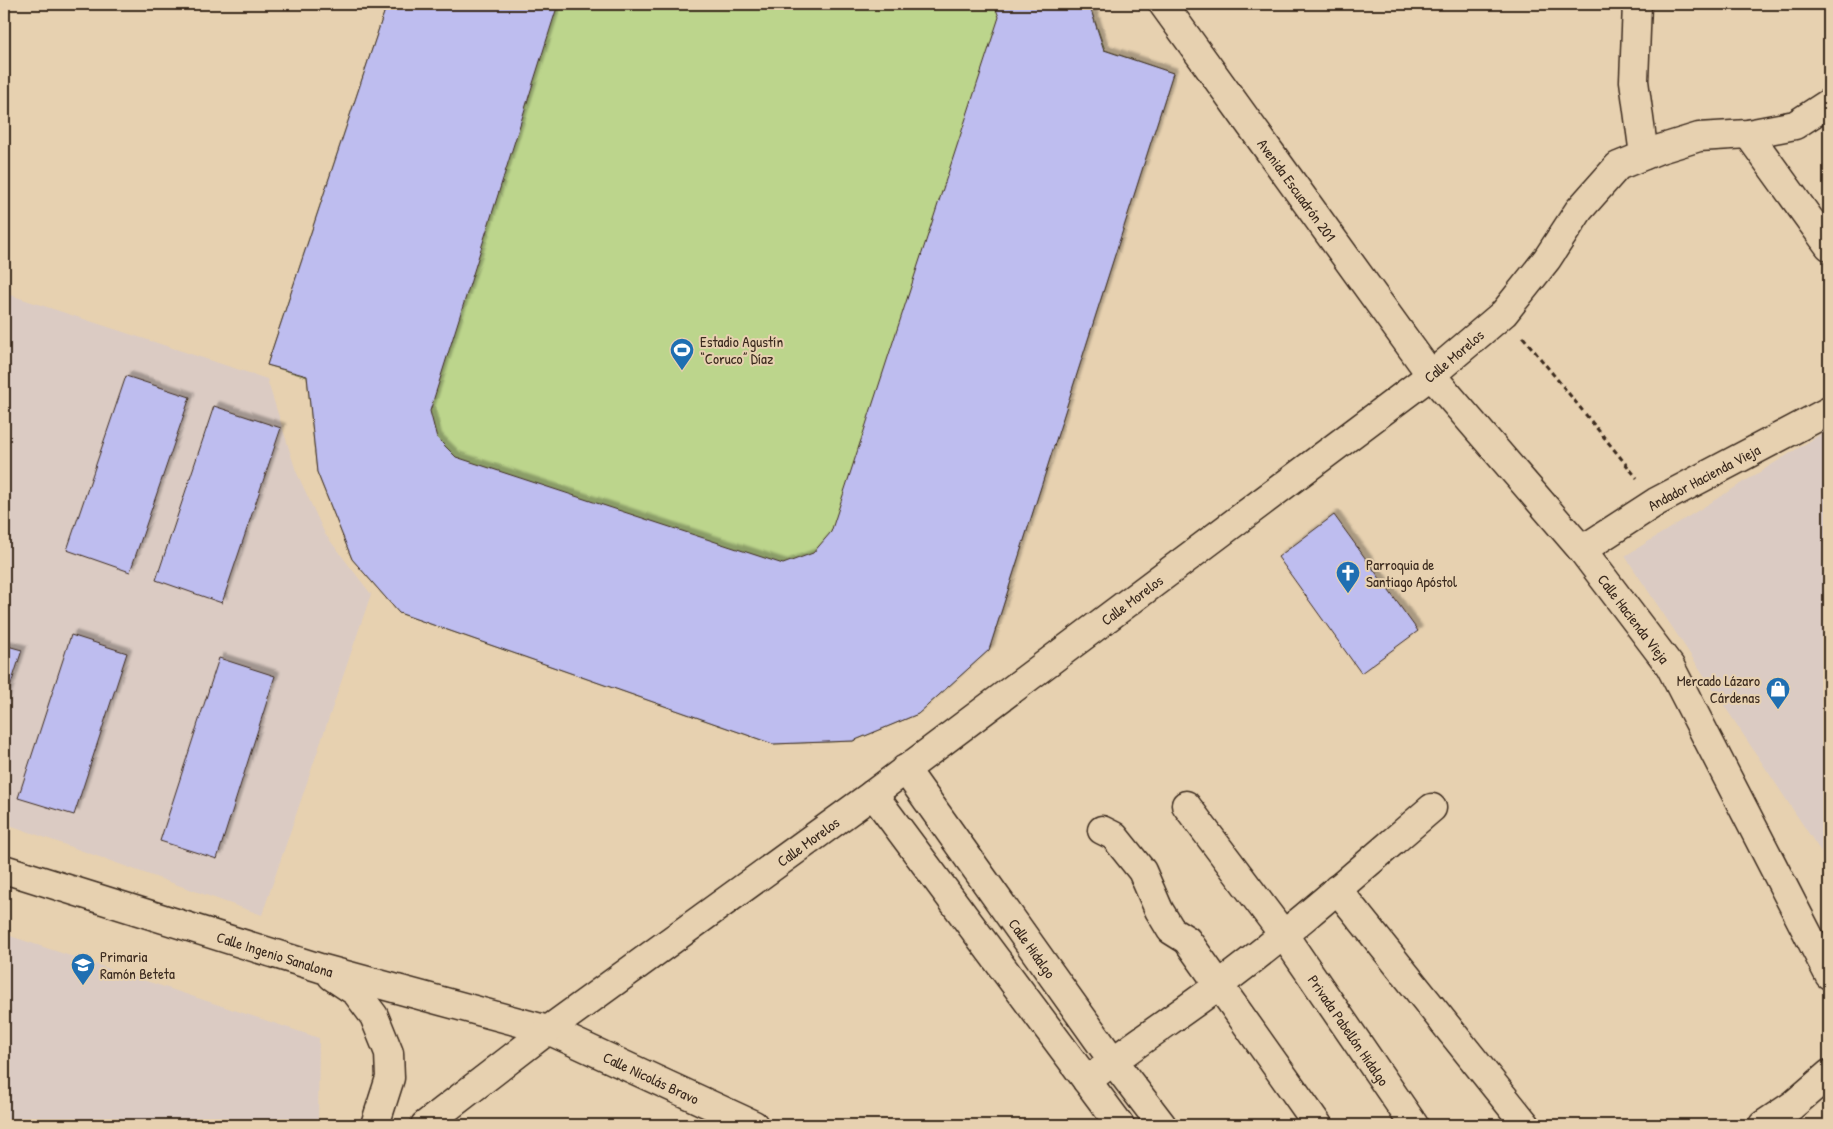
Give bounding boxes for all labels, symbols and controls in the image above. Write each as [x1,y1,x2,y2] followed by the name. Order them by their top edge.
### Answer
[1253,134,1341,245] street label: Avenida Escuadrón 201
[1419,324,1488,387] street label: Calle Morelos
[700,331,783,369] place label: Estadio Agustín “Coruco” Díaz
[669,337,695,371] sports icon: Estadio Agustín “Coruco” Díaz
[1643,439,1764,515] street label: Andador Hacienda Vieja
[1366,554,1457,592] place label: Parroquia de Santiago Apóstol
[1335,560,1361,594] church icon: Parroquia de Santiago Apóstol
[1096,569,1167,630] street label: Calle Morelos
[1593,570,1675,668] street label: Calle Hacienda Vieja
[1677,670,1760,708] place label: Mercado Lázaro Cárdenas
[1765,676,1791,710] shop icon: Mercado Lázaro Cárdenas
[772,811,844,871] street label: Calle Morelos
[1004,914,1061,982] street label: Calle Hidalgo
[214,926,336,982] street label: Calle Ingenio Sanalona
[100,946,175,984] place label: Primaria Ramón Beteta
[70,952,96,986] school or university icon: Primaria Ramón Beteta
[1303,970,1394,1090] street label: Privada Pabellón Hidalgo
[600,1047,702,1109] street label: Calle Nicolás Bravo

